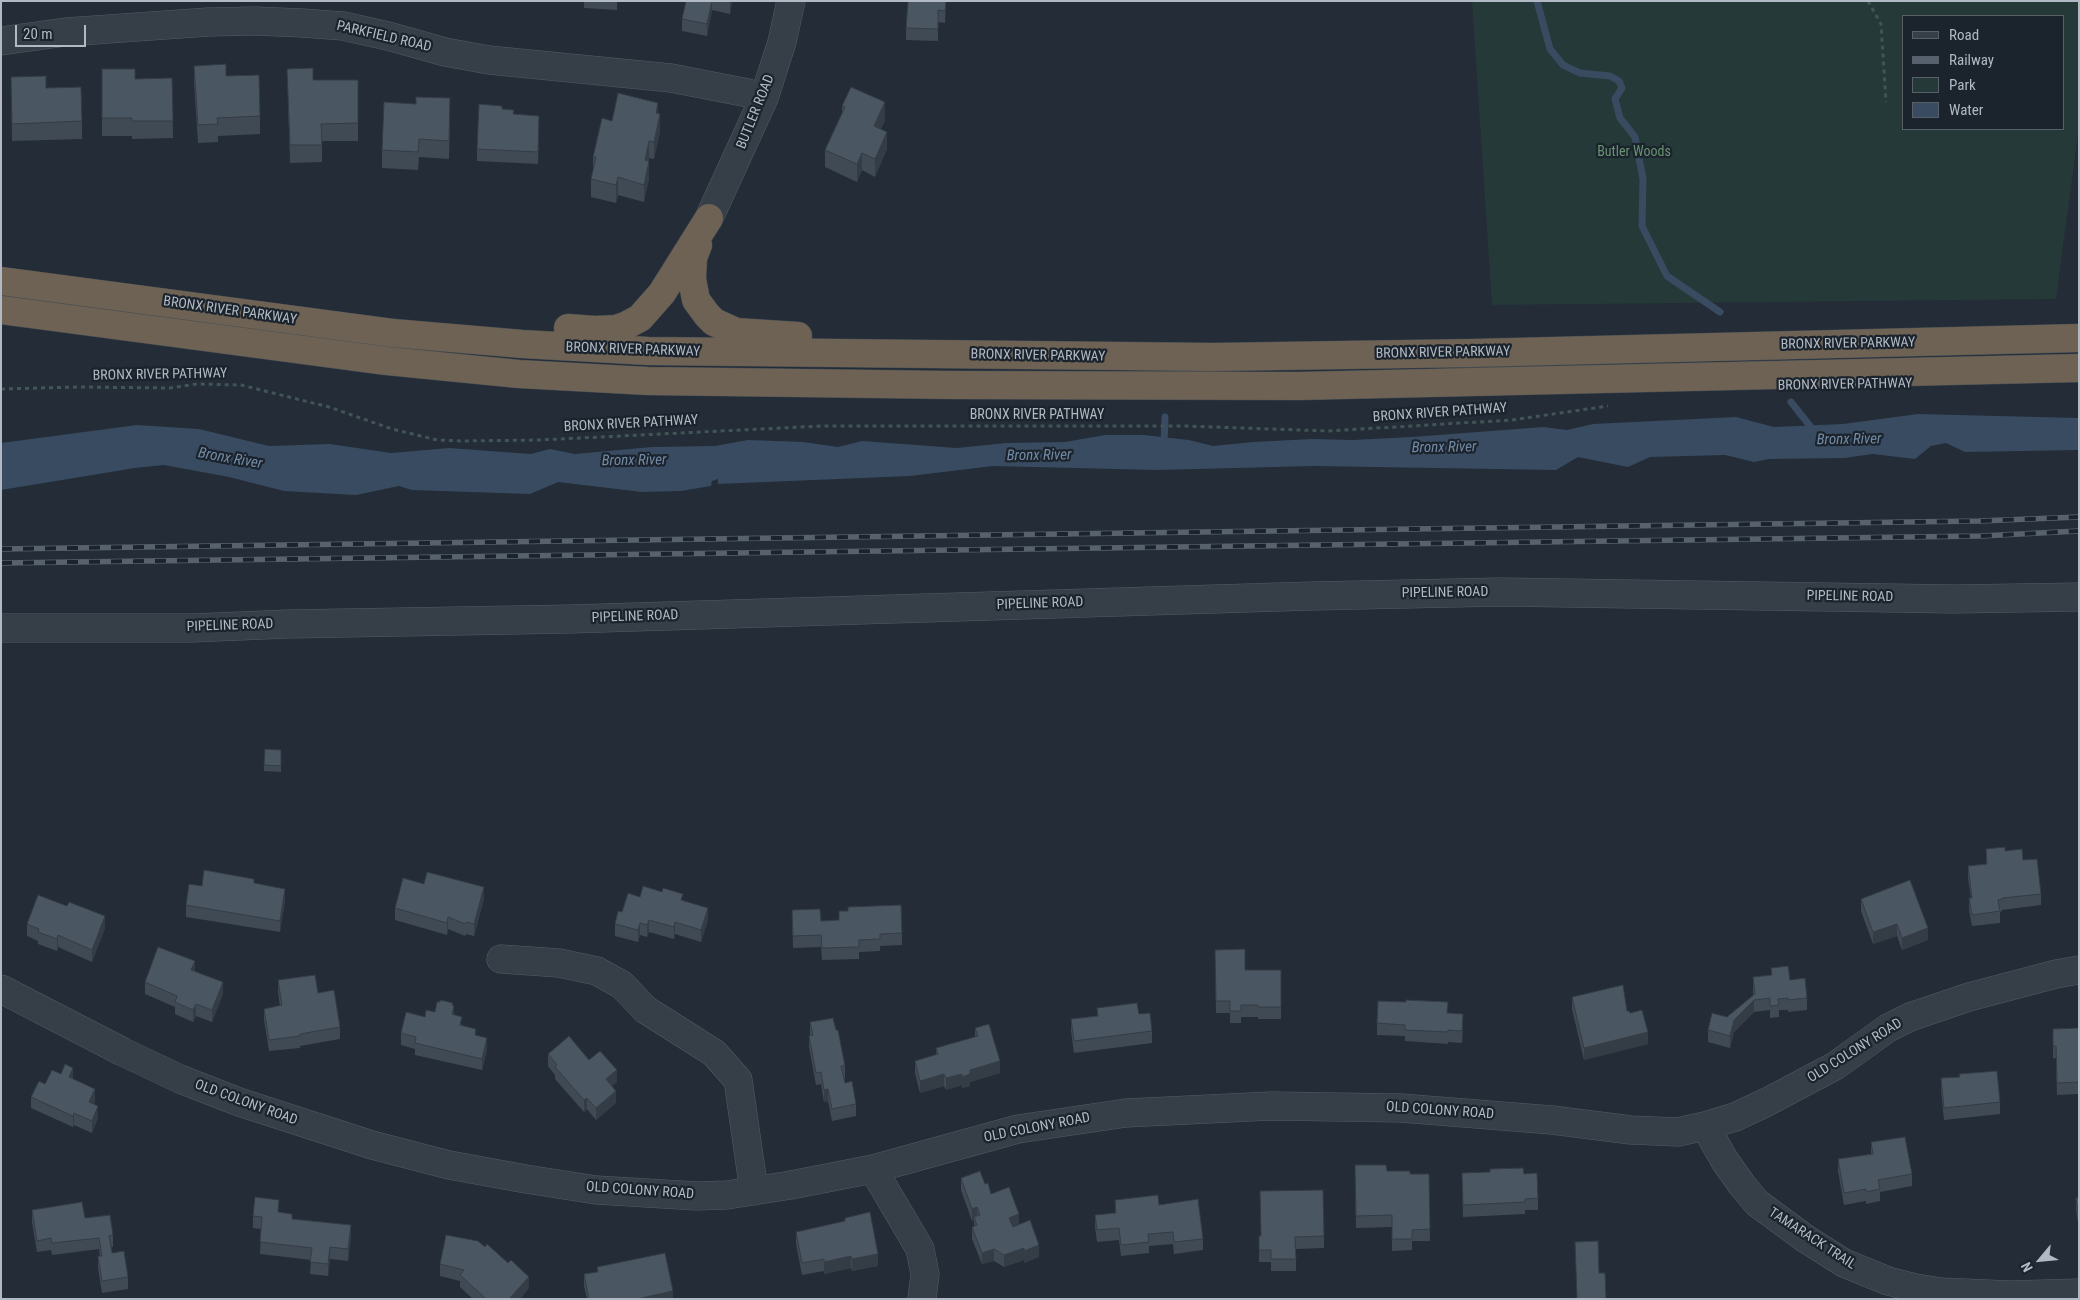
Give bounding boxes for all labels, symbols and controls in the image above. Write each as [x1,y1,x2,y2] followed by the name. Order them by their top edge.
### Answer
[18,15,89,47] scale bar
[1902,15,2065,130] legend
[335,18,433,56] street label: PARKFIELD ROAD
[23,25,53,43] text: 20 m
[1949,26,1979,44] text: Road
[1949,51,1994,69] text: Railway
[733,72,779,152] street label: BUTLER ROAD
[1949,76,1976,94] text: Park
[1949,101,1983,119] text: Water
[1597,144,1671,160] park label: Butler Woods
[162,293,298,329] street label: BRONX RIVER PARKWAY
[1781,334,1915,354] street label: BRONX RIVER PARKWAY
[565,339,701,361] street label: BRONX RIVER PARKWAY
[1376,343,1510,363] street label: BRONX RIVER PARKWAY
[971,346,1105,366] street label: BRONX RIVER PARKWAY
[93,365,227,385] street label: BRONX RIVER PATHWAY
[1778,375,1912,395] street label: BRONX RIVER PATHWAY
[1372,400,1508,426] street label: BRONX RIVER PATHWAY
[970,407,1104,423] street label: BRONX RIVER PATHWAY
[563,412,699,436] street label: BRONX RIVER PATHWAY
[1816,430,1882,450] water label: Bronx River
[1411,438,1477,458] water label: Bronx River
[197,445,263,473] water label: Bronx River
[1006,446,1072,466] water label: Bronx River
[601,451,667,471] water label: Bronx River
[1401,584,1489,602] street label: PIPELINE ROAD
[1806,588,1894,606] street label: PIPELINE ROAD
[996,594,1084,614] street label: PIPELINE ROAD
[591,607,679,627] street label: PIPELINE ROAD
[186,616,274,636] street label: PIPELINE ROAD
[1805,1015,1905,1087] street label: OLD COLONY ROAD
[192,1077,300,1129] street label: OLD COLONY ROAD
[1386,1099,1494,1123] street label: OLD COLONY ROAD
[982,1109,1092,1147] street label: OLD COLONY ROAD
[586,1179,694,1203] street label: OLD COLONY ROAD
[1765,1205,1859,1273] street label: TAMARACK TRAIL
[2015,1235,2065,1285] north arrow
[2018,1260,2036,1275] text: N

